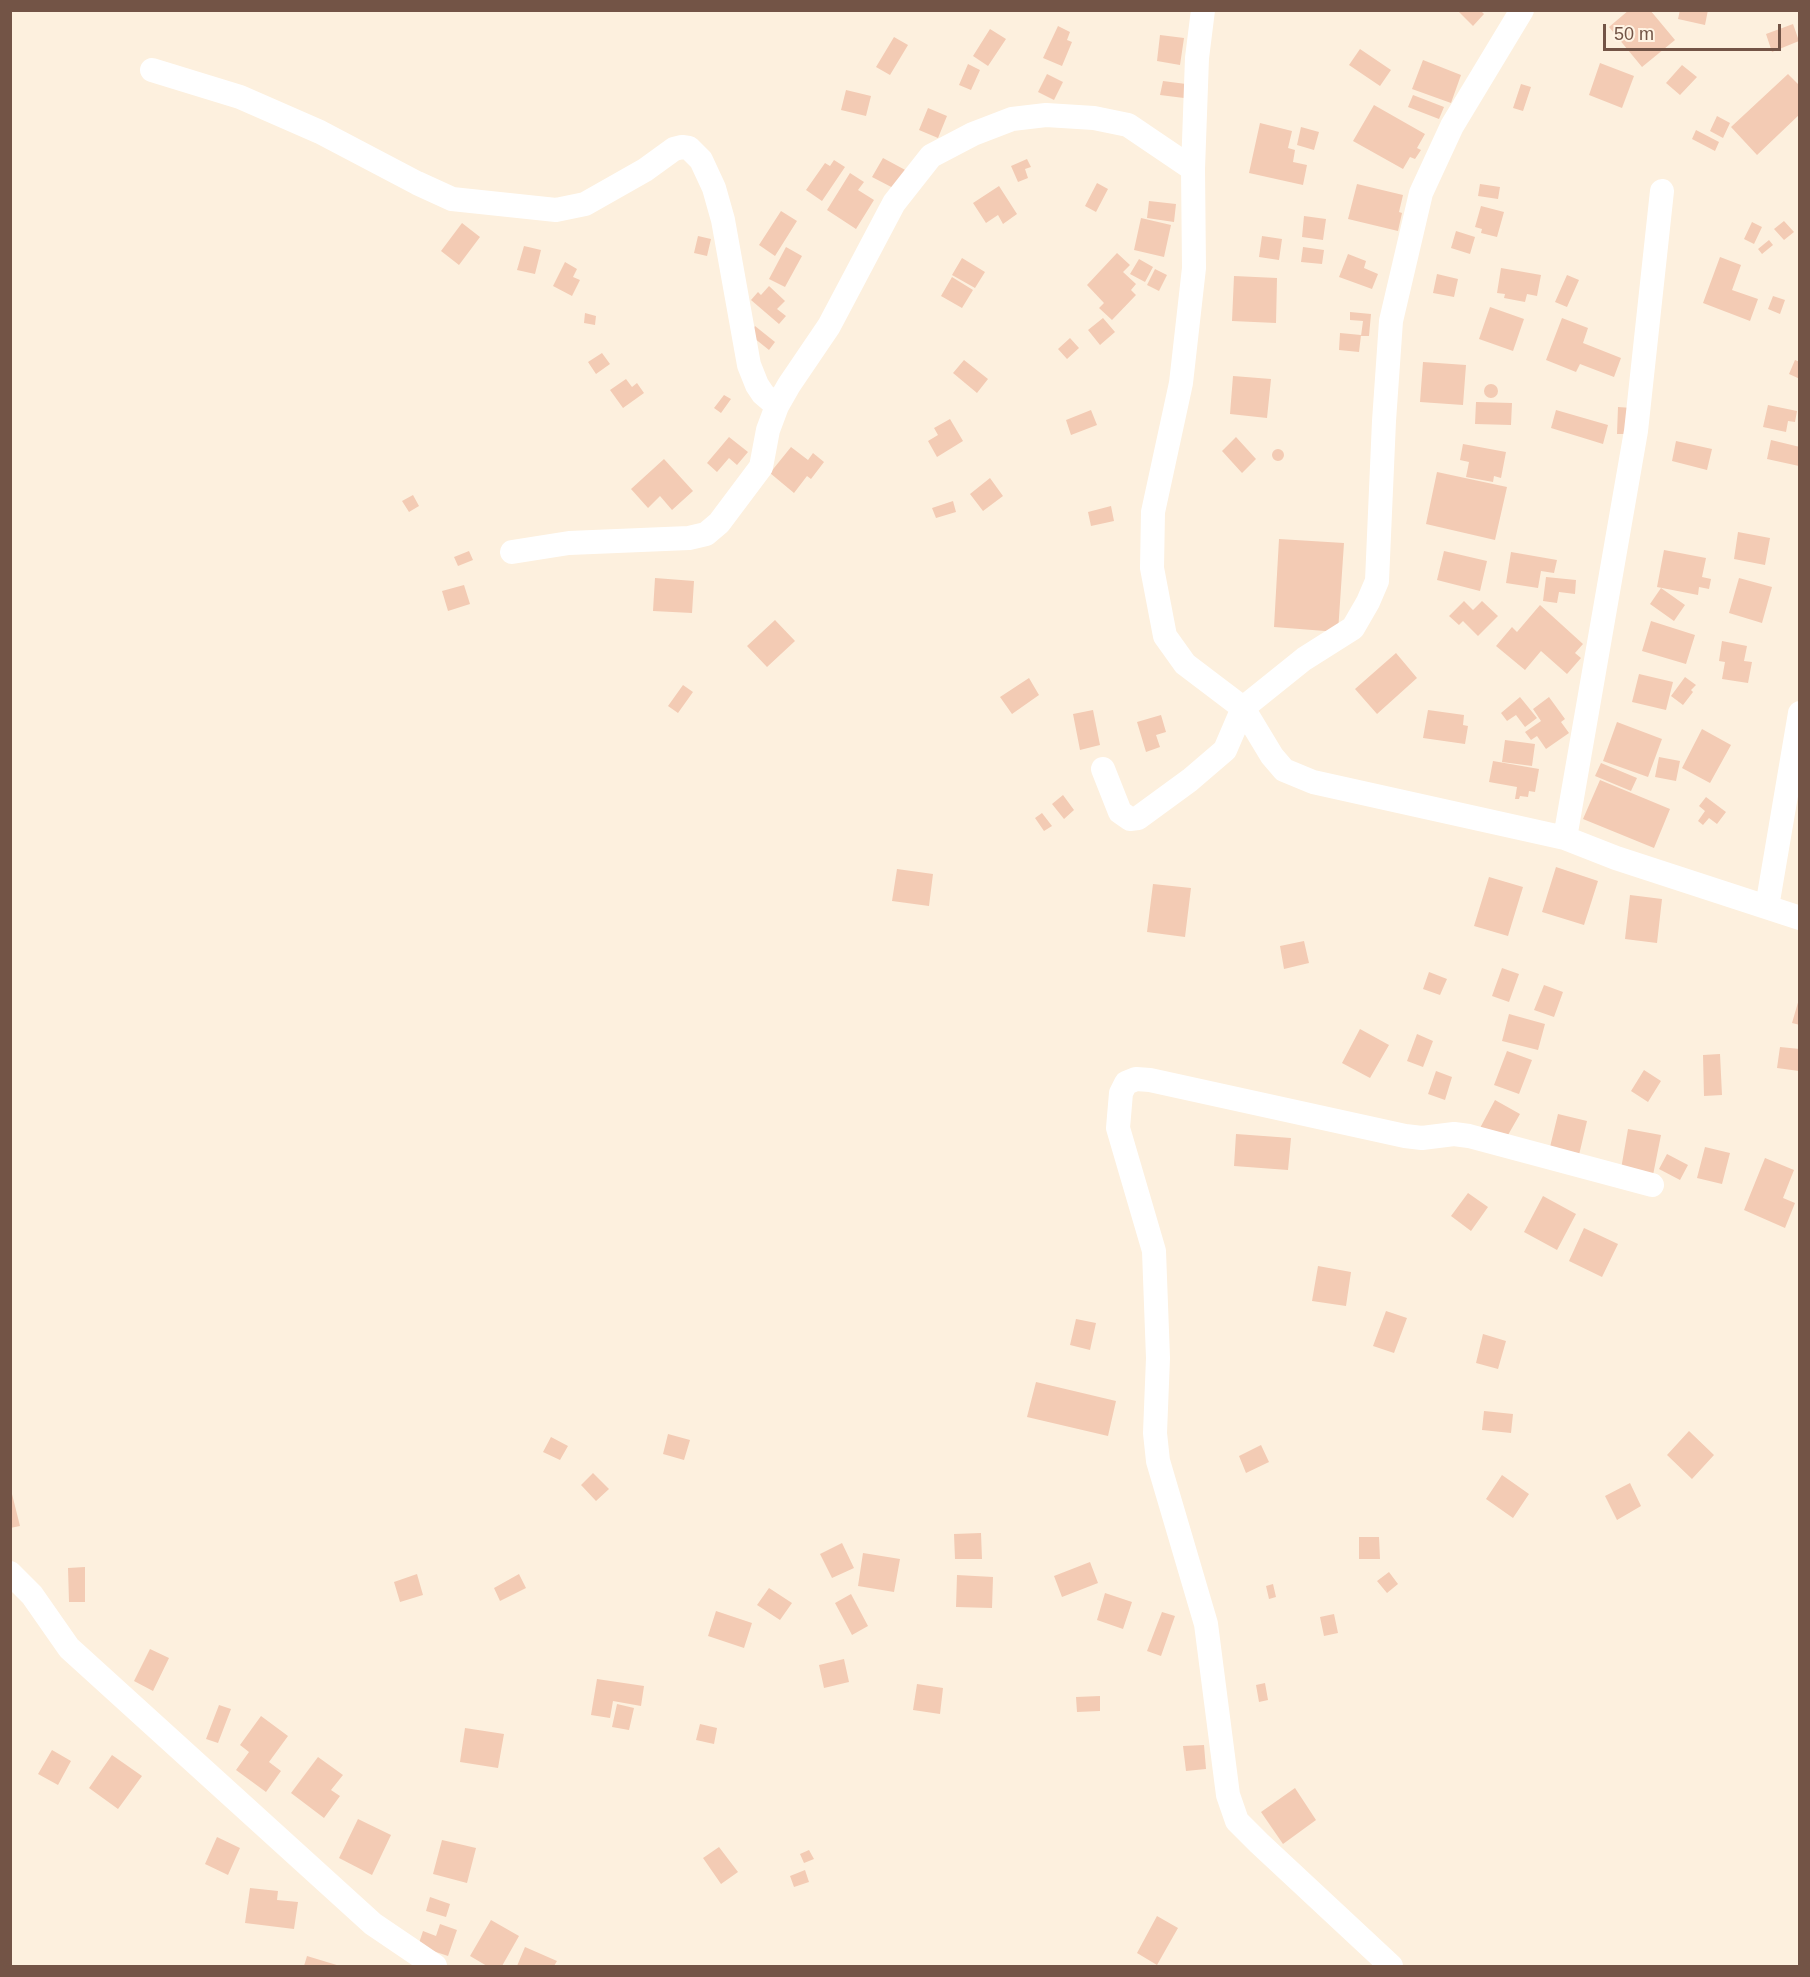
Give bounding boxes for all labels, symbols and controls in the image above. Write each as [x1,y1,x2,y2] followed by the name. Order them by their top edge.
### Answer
[1606,12,1784,50] scale bar
[1614,24,1654,44] text: 50 m

